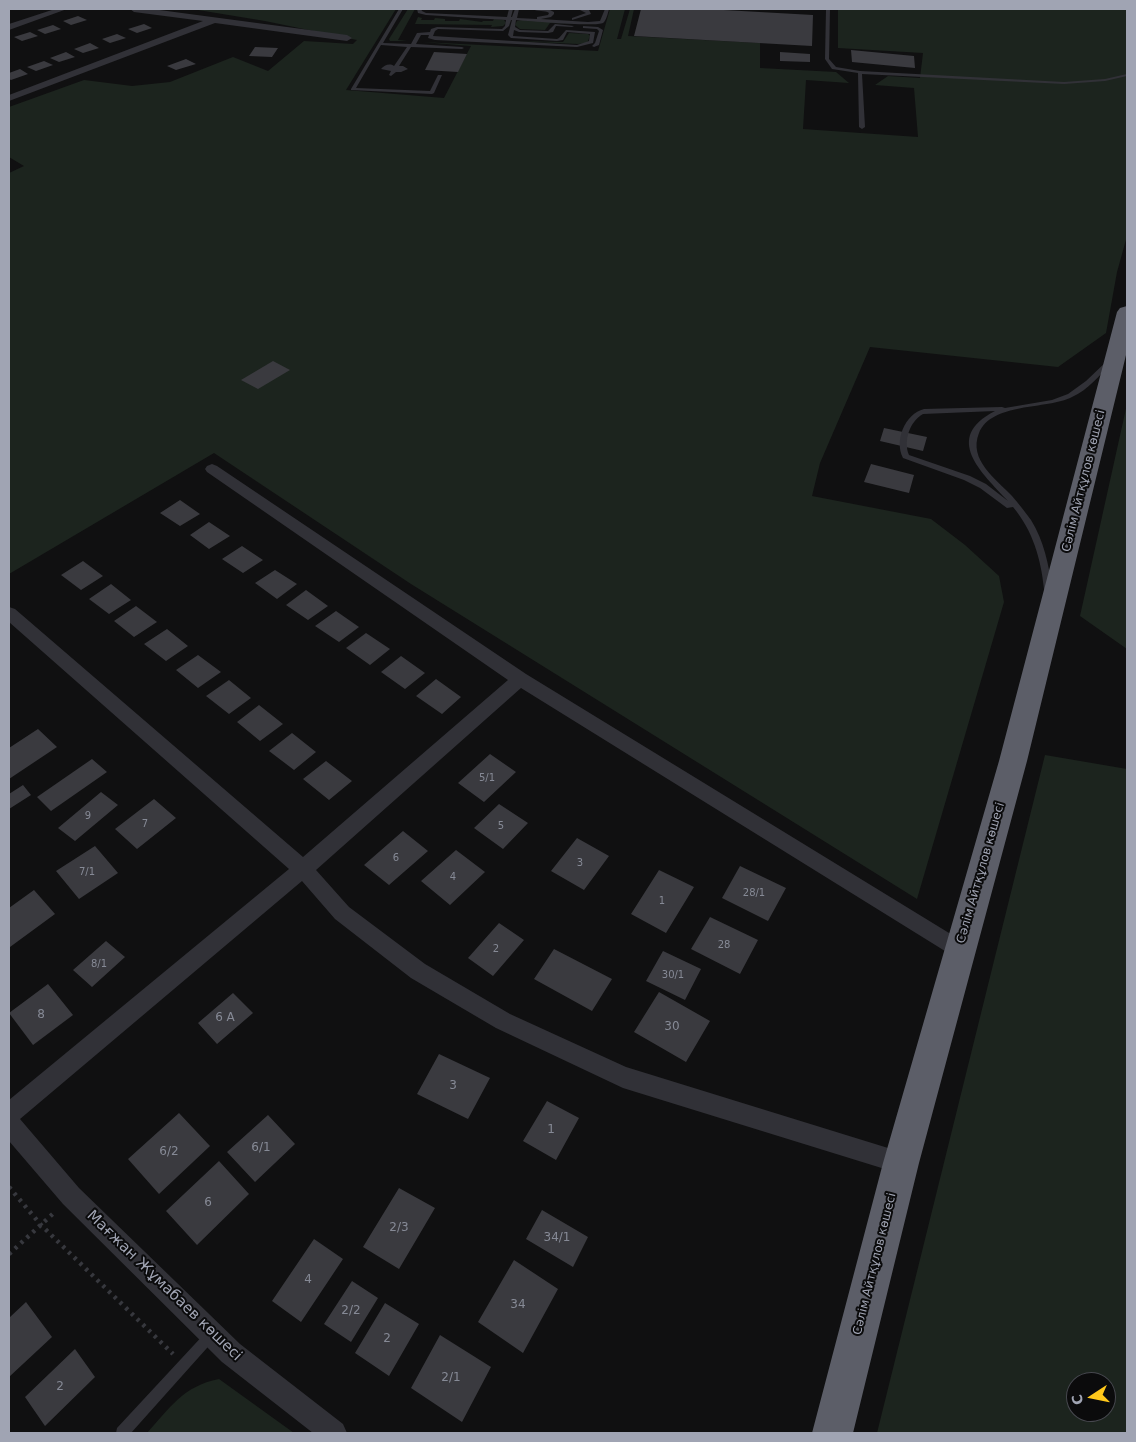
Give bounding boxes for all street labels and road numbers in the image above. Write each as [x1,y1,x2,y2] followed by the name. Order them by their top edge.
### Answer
[1059,409,1109,553] street label: Сәлім Айтқұлов көшесі
[954,801,1008,945] street label: Сәлім Айтқұлов көшесі
[850,1192,900,1336] street label: Сәлім Айтқұлов көшесі
[83,1207,245,1365] street label: Мағжан Жұмабаев көшесі

